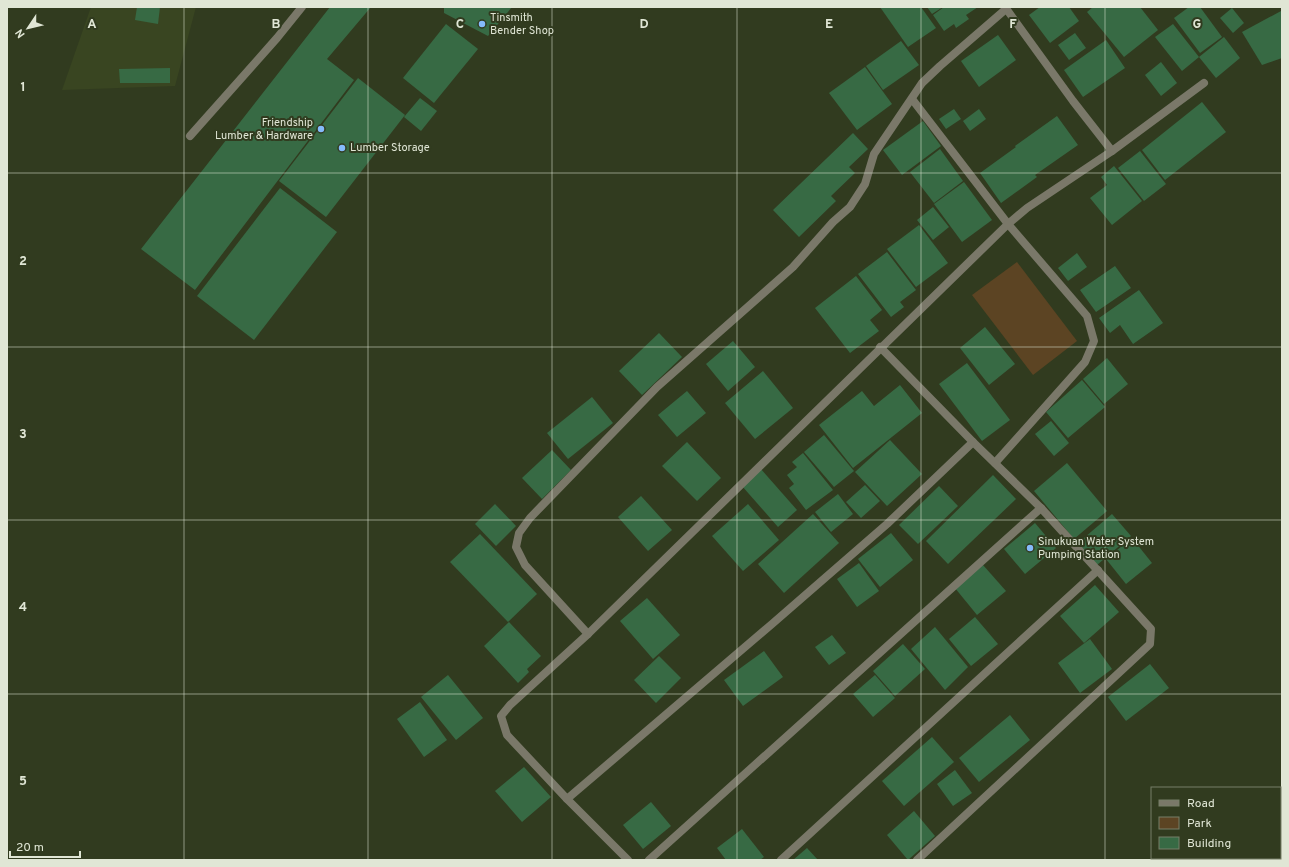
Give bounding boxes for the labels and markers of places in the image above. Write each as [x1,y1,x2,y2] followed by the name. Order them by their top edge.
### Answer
[490,11,554,38] place label: Tinsmith Bender Shop
[477,19,487,29] marker: Tinsmith Bender Shop
[215,116,313,143] place label: Friendship Lumber & Hardware
[316,124,326,134] marker: Friendship Lumber & Hardware
[350,141,430,155] place label: Lumber Storage
[337,143,347,153] marker: Lumber Storage
[1038,535,1154,562] place label: Sinukuan Water System Pumping Station
[1025,543,1035,553] marker: Sinukuan Water System Pumping Station

